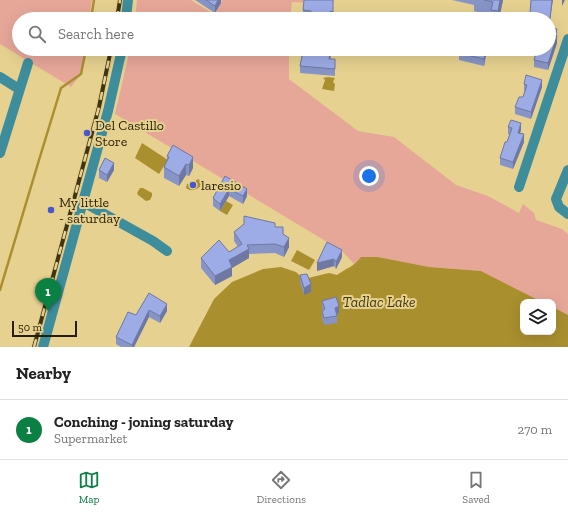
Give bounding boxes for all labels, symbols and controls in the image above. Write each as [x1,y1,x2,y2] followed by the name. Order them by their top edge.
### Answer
[12,12,556,56] search box
[26,23,48,45] icon: search
[58,25,134,43] text: Search here
[95,117,164,150] place label: Del Castillo Store
[82,128,92,138] marker: Del Castillo Store
[359,166,379,186] your location
[201,177,241,194] place label: laresio
[188,180,198,190] marker: laresio
[59,194,121,227] place label: My little - saturday
[46,205,56,215] marker: My little - saturday
[35,278,61,311] pin: 1
[342,293,416,311] water label: Tadlac Lake
[520,299,556,335] map controls
[520,299,556,335] button: layers
[12,319,77,338] scale bar
[18,321,42,334] text: 50 m
[16,363,71,383] text: Nearby
[54,413,234,431] text: Conching - joning saturday
[26,422,32,437] text: 1
[518,422,552,437] text: 270 m
[54,431,127,446] text: Supermarket
[78,469,100,506] tab: Map
[256,469,306,506] tab: Directions
[462,469,490,506] tab: Saved

